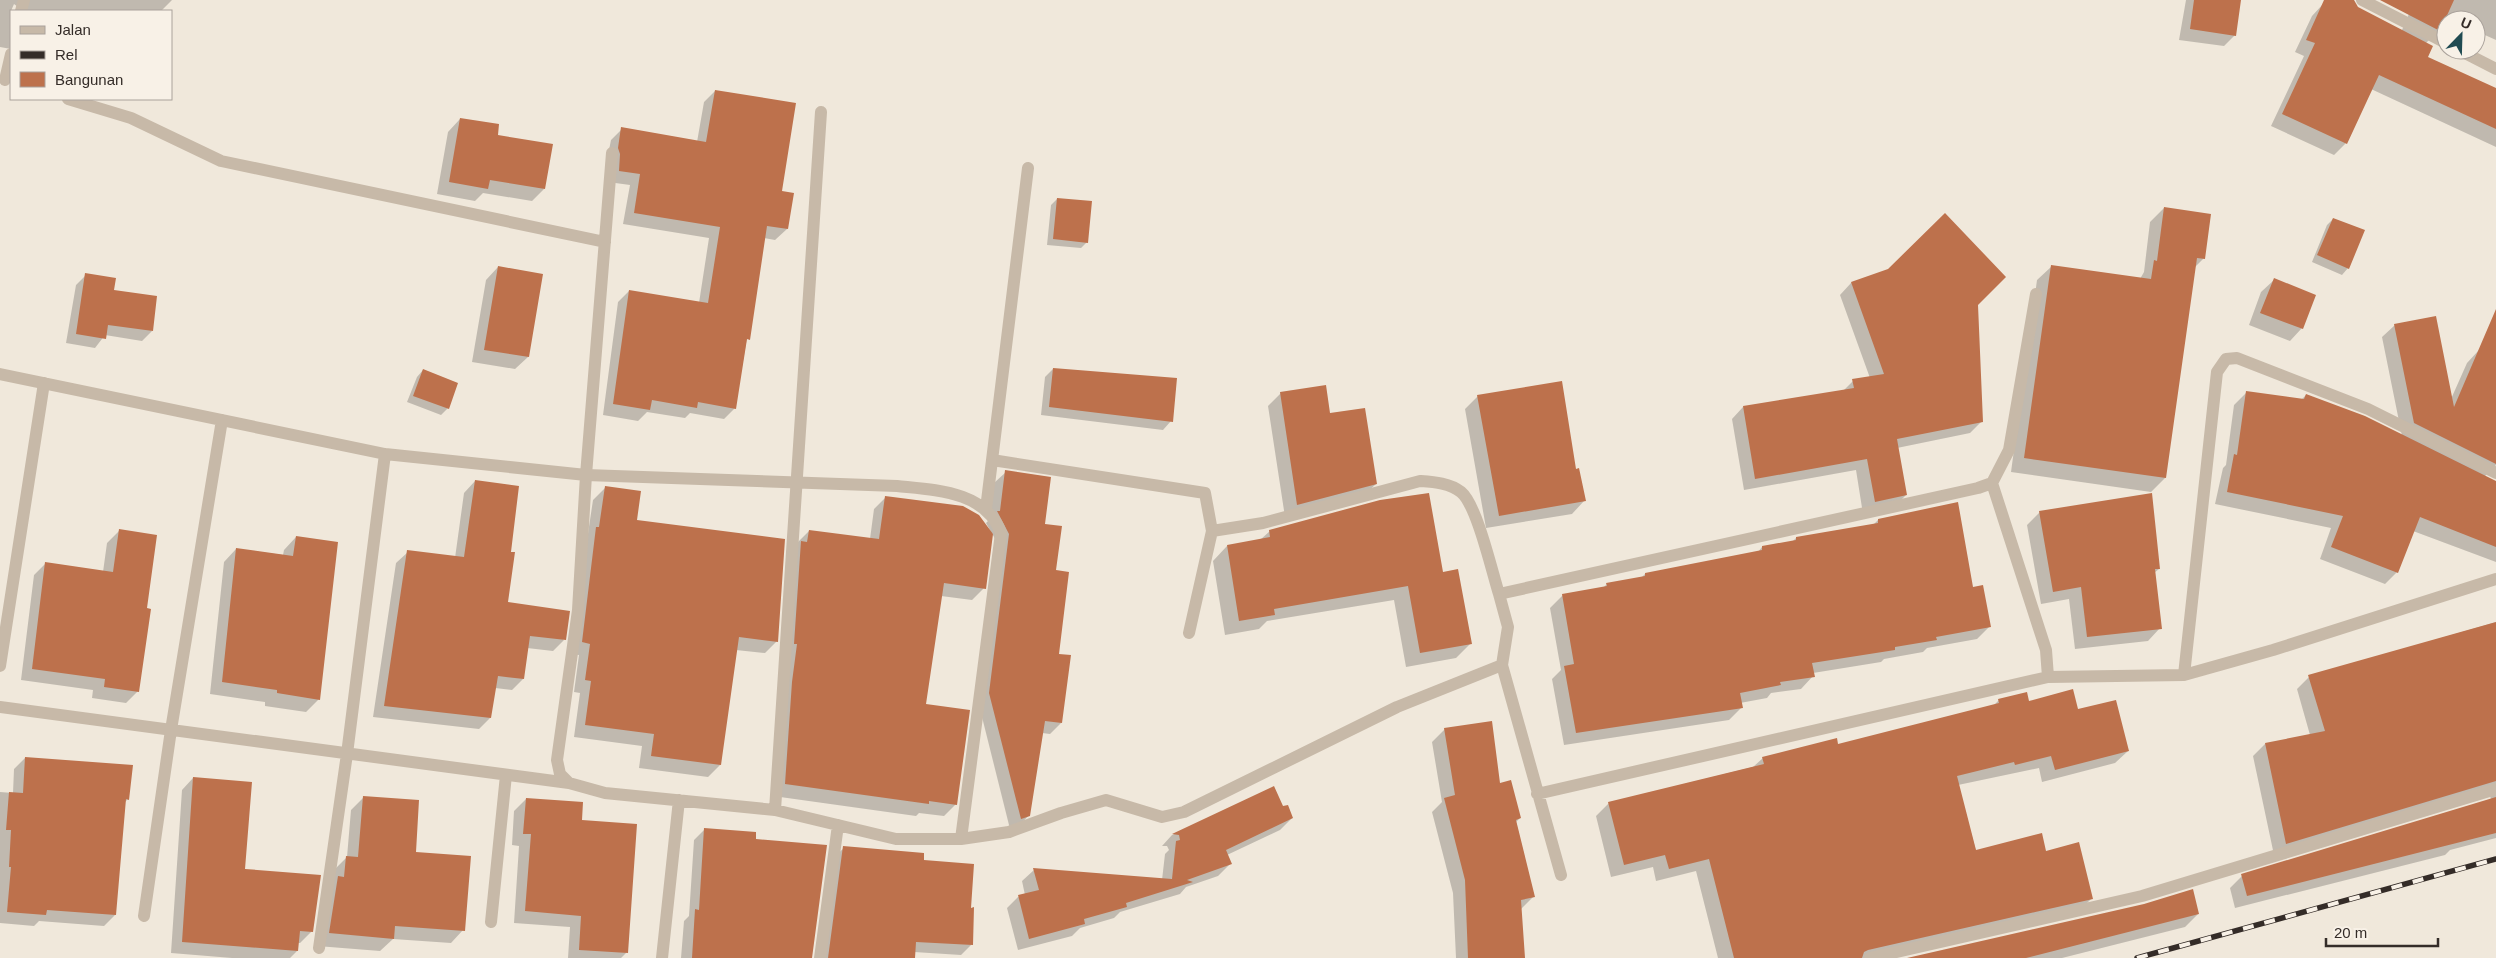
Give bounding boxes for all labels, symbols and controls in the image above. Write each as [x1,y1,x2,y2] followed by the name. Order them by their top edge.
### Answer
[10,10,172,100] legend
[2436,10,2486,60] north arrow
[2458,14,2474,32] text: U
[55,21,91,38] text: Jalan
[55,46,78,63] text: Rel
[55,71,123,88] text: Bangunan
[2326,916,2438,948] scale bar
[2334,924,2367,941] text: 20 m

